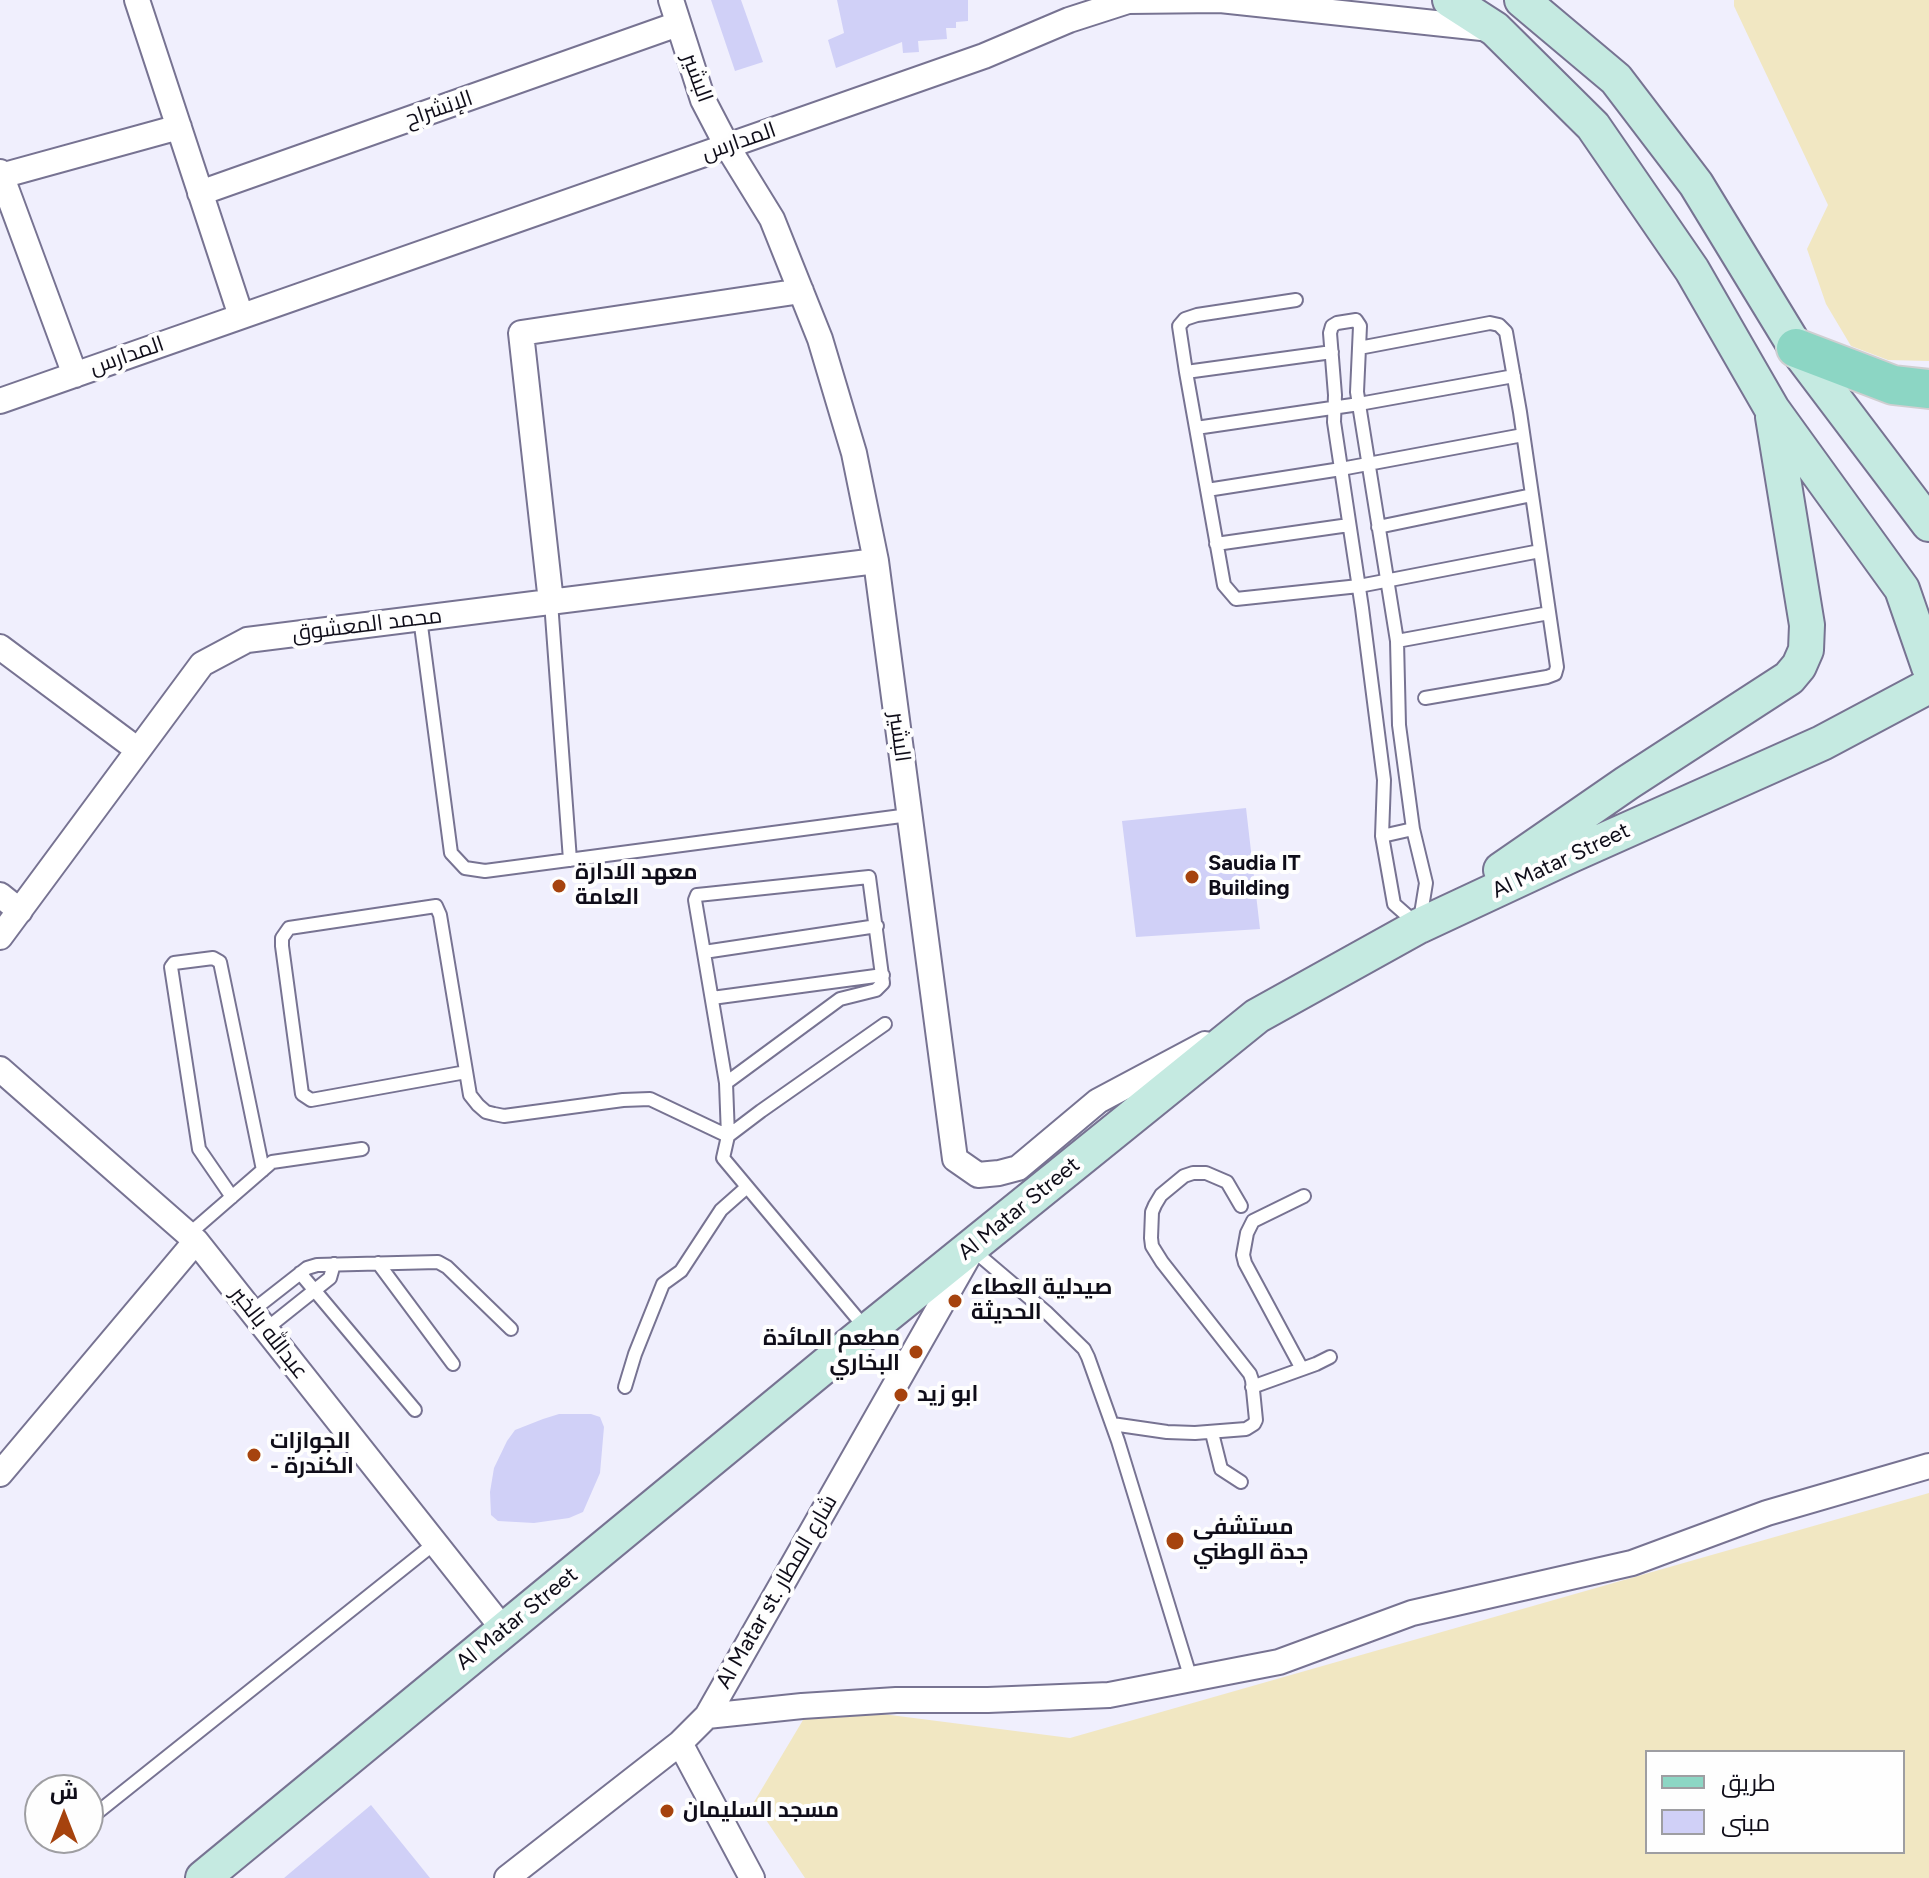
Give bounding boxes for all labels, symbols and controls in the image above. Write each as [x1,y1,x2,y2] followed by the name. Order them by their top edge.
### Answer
[676,50,718,106] street label: البشير
[402,85,476,133] street label: الإنشراح
[698,117,780,167] street label: المدارس
[86,331,168,381] street label: المدارس
[291,603,443,647] street label: محمد المعشوق
[882,710,916,764] street label: البشير
[1488,818,1634,904] street label: Al Matar Street
[1208,851,1301,902] place label: Saudia IT Building
[575,860,697,912] place label: معهد الادارة العامة
[1183,868,1201,886] marker: Saudia IT Building
[550,877,568,895] marker: معهد الادارة العامة
[953,1152,1085,1266] street label: Al Matar Street
[971,1275,1112,1326] place label: صيدلية العطاء الحديثة
[225,1281,313,1385] street label: عبدالله بالخير
[946,1292,964,1310] marker: صيدلية العطاء الحديثة
[763,1326,900,1378] place label: مطعم المائدة البخاري
[907,1343,925,1361] marker: مطعم المائدة البخاري
[917,1382,978,1408] place label: ابو زيد
[892,1386,910,1404] marker: ابو زيد
[270,1429,354,1480] place label: الجوازات - الكندرة
[245,1446,263,1464] marker: الجوازات - الكندرة
[711,1490,843,1694] street label: Al Matar st. شارع المطار
[1193,1515,1308,1566] place label: مستشفى جدة الوطني
[1164,1530,1186,1552] marker: مستشفى جدة الوطني
[451,1562,583,1676] street label: Al Matar Street
[1645,1750,1905,1854] legend
[1721,1768,1776,1797] text: طريق
[24,1774,104,1854] north arrow
[50,1778,78,1805] text: ش
[683,1798,839,1824] place label: مسجد السليمان
[658,1802,676,1820] marker: مسجد السليمان
[1721,1808,1770,1837] text: مبنى

